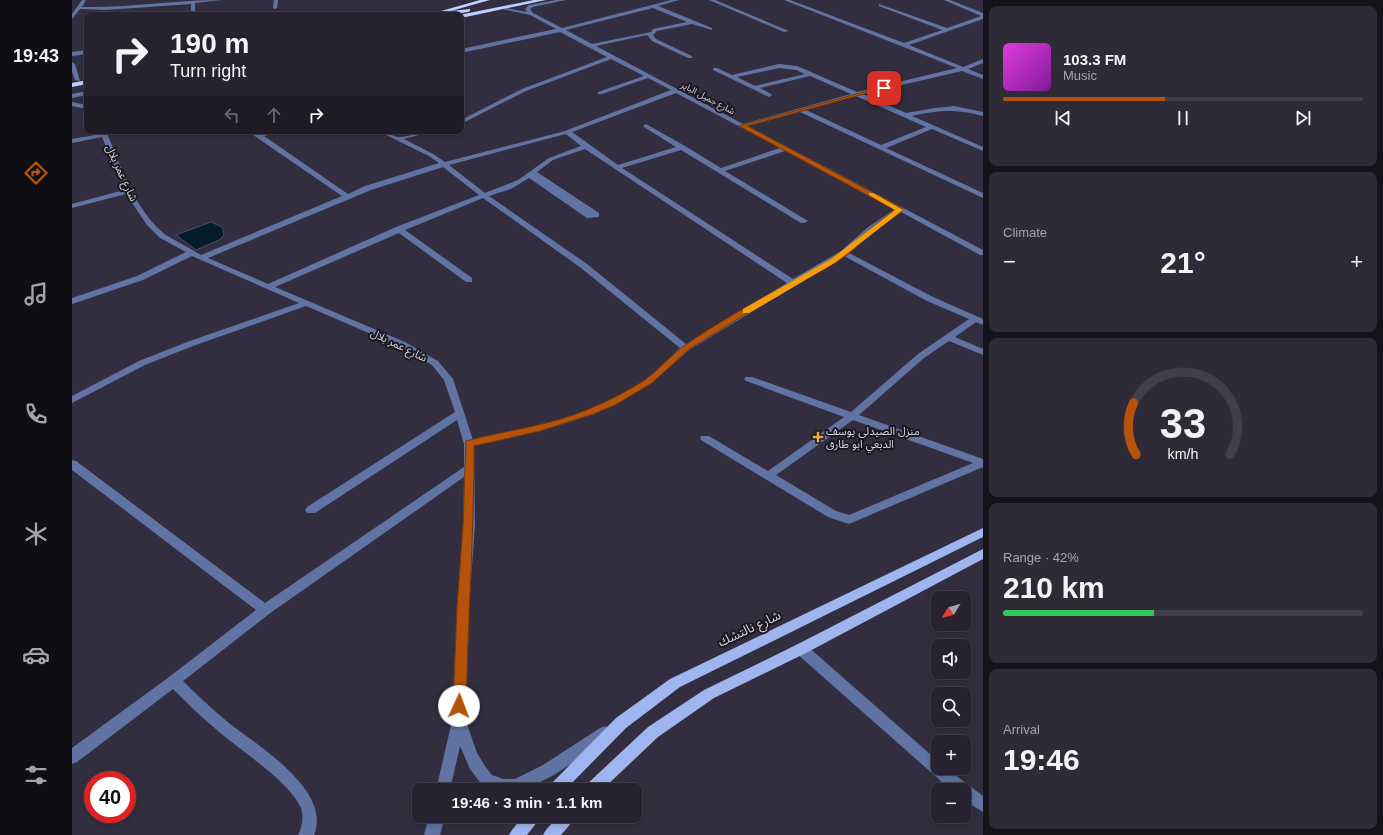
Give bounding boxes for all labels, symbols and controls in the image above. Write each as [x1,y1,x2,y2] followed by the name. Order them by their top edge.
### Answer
[104,28,156,80] icon: right
[170,28,249,59] text: 190 m
[13,46,59,66] text: 19:43
[1063,51,1126,68] text: 103.3 FM
[170,61,246,81] text: Turn right
[1063,68,1097,83] text: Music
[867,71,901,105] pin
[873,77,895,99] icon: arrive
[678,79,737,118] street label: شارع جميل الباير
[221,104,243,126] icon: left
[263,104,285,126] icon: ahead
[305,104,327,126] icon: right
[1052,107,1074,129] icon: previous
[1172,107,1194,129] icon: pause
[1292,107,1314,129] icon: next
[102,143,140,204] street label: شارع عمر بلال
[22,159,50,187] icon: directions
[1003,225,1047,240] text: Climate
[1160,246,1206,279] text: 21°
[1003,249,1016,274] text: −
[1350,249,1363,274] text: +
[22,280,50,308] icon: music
[368,326,429,366] street label: شارع عمر بلال
[22,400,50,428] icon: phone
[1160,400,1206,447] text: 33
[826,425,920,454] place label: منزل الصيدلي يوسف الدبعي ابو طارق
[813,432,823,442] marker: منزل الصيدلي يوسف الدبعي ابو طارق
[1168,446,1199,462] text: km/h
[22,520,50,548] icon: climate
[1003,550,1079,565] text: Range · 42%
[1003,571,1105,604] text: 210 km
[931,591,971,631] north arrow
[931,591,971,823] map controls
[715,607,784,652] street label: شارع نالتشك
[931,639,971,679] button: sound
[22,641,50,669] icon: car
[438,685,480,727] position arrow
[931,687,971,727] button: search
[1003,722,1040,737] text: Arrival
[931,735,971,775] button: +
[1003,743,1080,776] text: 19:46
[22,761,50,789] icon: filters
[84,771,136,823] speed limit sign: 40
[931,783,971,823] button: −
[452,794,602,811] text: 19:46 · 3 min · 1.1 km

